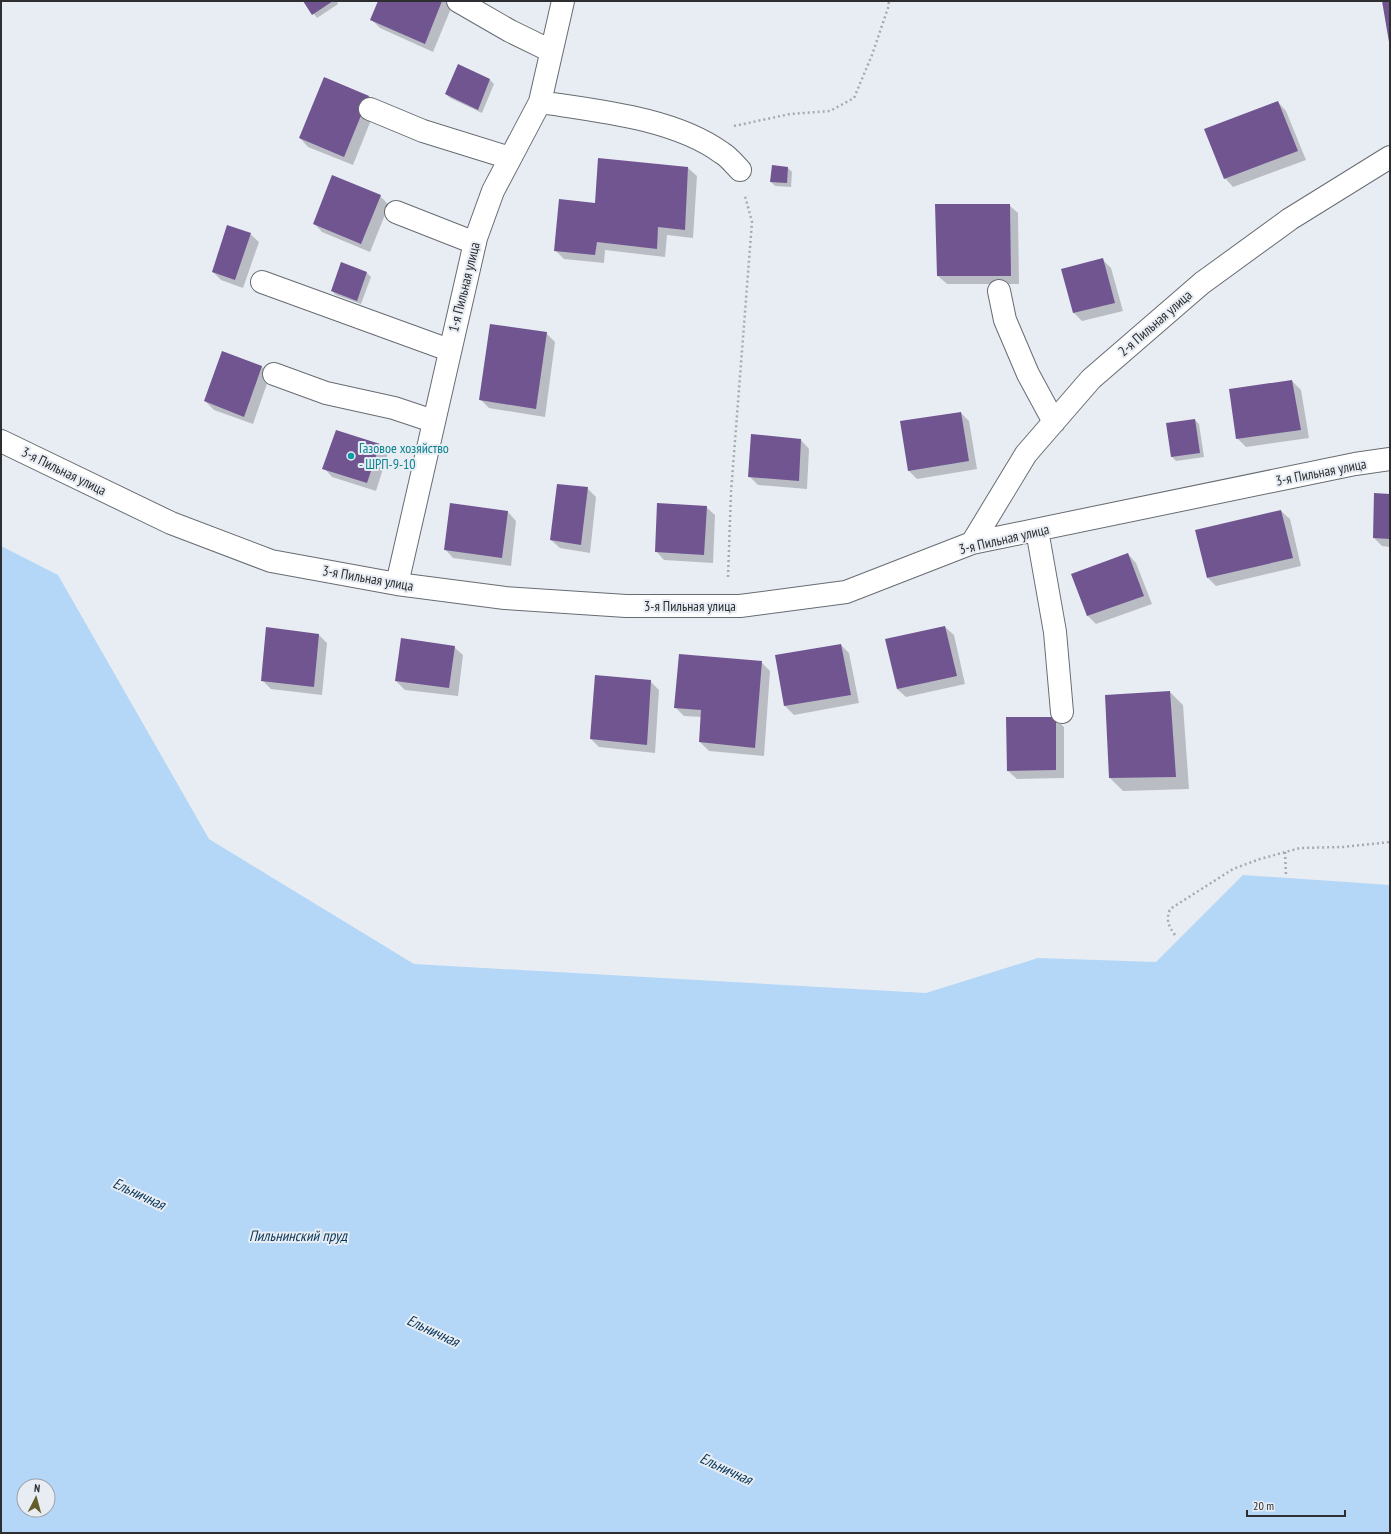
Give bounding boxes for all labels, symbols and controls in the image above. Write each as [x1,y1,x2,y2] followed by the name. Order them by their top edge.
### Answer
[444,240,484,334] street label: 1-я Пильная улица
[1114,286,1196,360] street label: 2-я Пильная улица
[359,439,449,473] place label: Газовое хозяйство - ШРП-9-10
[19,443,109,499] street label: 3-я Пильная улица
[346,451,356,461] marker: Газовое хозяйство - ШРП-9-10
[1274,454,1368,490] street label: 3-я Пильная улица
[957,520,1051,558] street label: 3-я Пильная улица
[321,561,415,595] street label: 3-я Пильная улица
[644,597,736,615] street label: 3-я Пильная улица
[110,1173,169,1214] water label: Ельничная
[249,1226,349,1245] water label: Пильнинский пруд
[404,1310,463,1351] water label: Ельничная
[697,1448,756,1489] water label: Ельничная
[16,1478,56,1518] north arrow
[33,1481,41,1495] text: N
[1247,1492,1345,1518] scale bar
[1253,1498,1274,1513] text: 20 m

